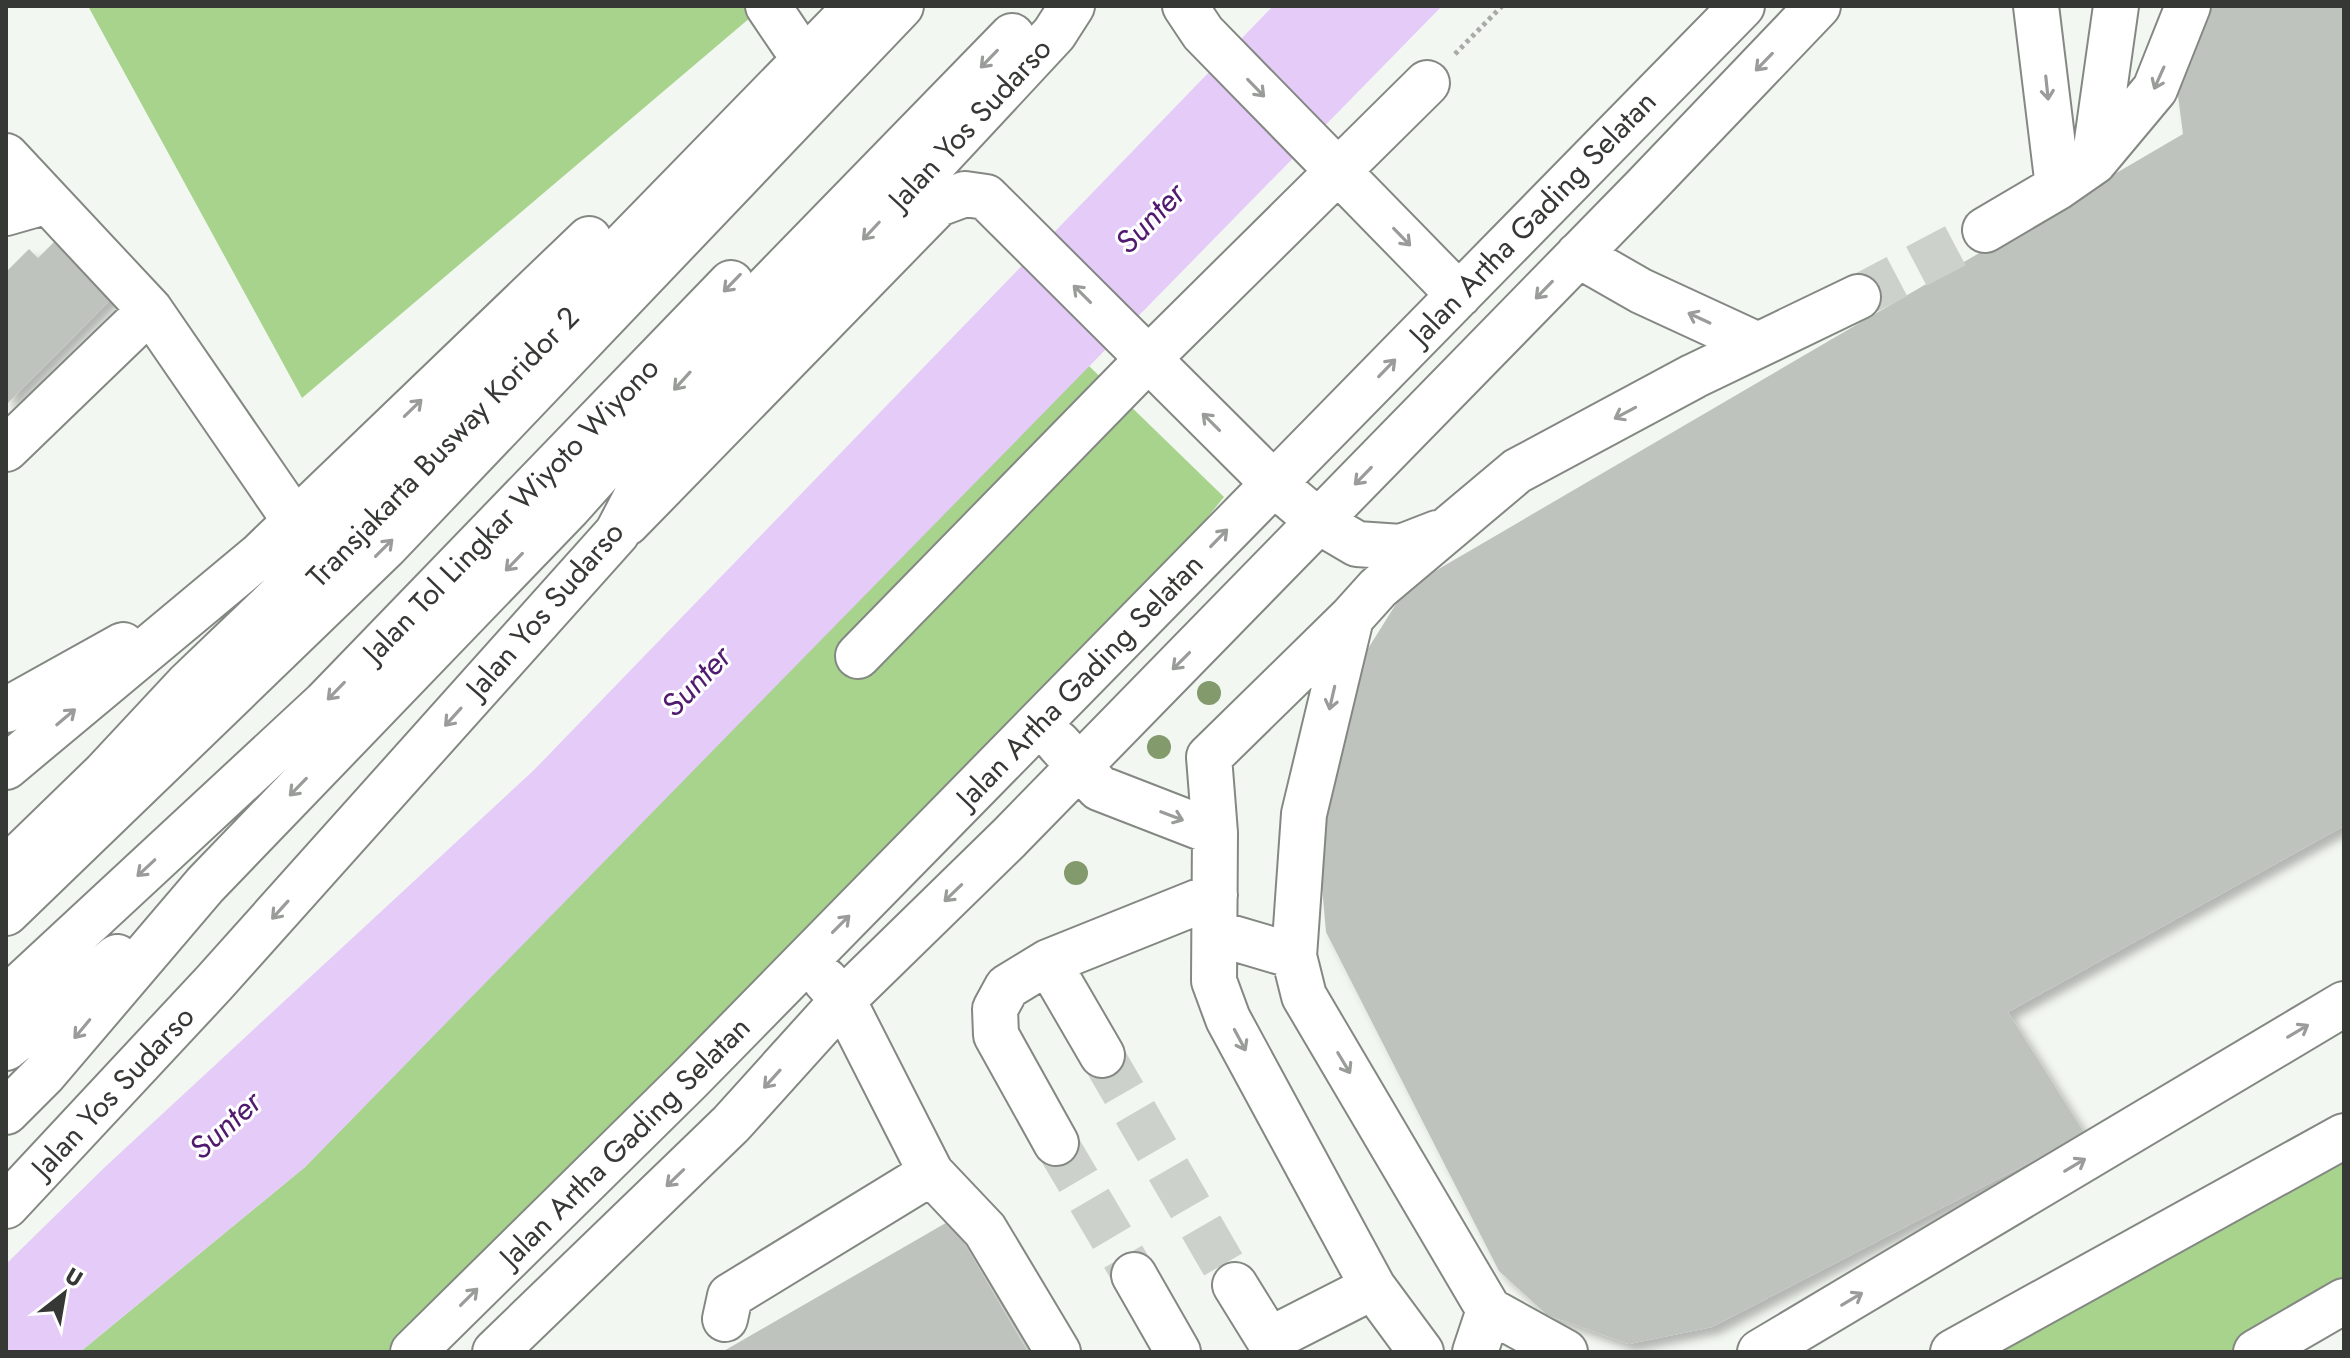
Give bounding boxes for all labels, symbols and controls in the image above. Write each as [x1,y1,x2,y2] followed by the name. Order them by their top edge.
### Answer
[876,28,1061,222] street label: Jalan Yos Sudarso
[981,49,999,69] one-way arrow
[1755,52,1773,72] one-way arrow
[2150,66,2165,90] one-way arrow
[2040,75,2055,100] one-way arrow
[1247,78,1266,98] one-way arrow
[1397,81,1666,357] street label: Jalan Artha Gading Selatan
[1104,170,1197,264] water label: Sunter
[862,221,881,241] one-way arrow
[1392,227,1411,246] one-way arrow
[722,273,741,293] one-way arrow
[1535,280,1554,300] one-way arrow
[1073,284,1092,304] one-way arrow
[296,296,589,597] street label: Transjakarta Busway Koridor 2
[1688,310,1712,325] one-way arrow
[350,347,669,675] street label: Jalan Tol Lingkar Wiyoto Wiyono
[1377,359,1396,378] one-way arrow
[674,370,692,390] one-way arrow
[403,399,423,418] one-way arrow
[1614,406,1638,421] one-way arrow
[1202,413,1221,432] one-way arrow
[1353,466,1372,486] one-way arrow
[453,512,634,710] street label: Jalan Yos Sudarso
[1209,529,1228,549] one-way arrow
[374,539,393,558] one-way arrow
[944,544,1213,820] street label: Jalan Artha Gading Selatan
[505,552,524,572] one-way arrow
[650,633,743,727] water label: Sunter
[1171,651,1190,671] one-way arrow
[327,681,346,700] one-way arrow
[1323,685,1338,711] one-way arrow
[444,706,462,726] one-way arrow
[55,708,76,726] one-way arrow
[289,777,308,797] one-way arrow
[1159,810,1183,824] one-way arrow
[137,859,157,877] one-way arrow
[944,883,963,902] one-way arrow
[271,900,289,920] one-way arrow
[831,915,850,934] one-way arrow
[19,996,204,1190] street label: Jalan Yos Sudarso
[487,1007,760,1280] street label: Jalan Artha Gading Selatan
[73,1019,91,1039] one-way arrow
[2286,1023,2309,1039] one-way arrow
[1232,1028,1248,1052] one-way arrow
[1336,1051,1352,1074] one-way arrow
[762,1069,781,1089] one-way arrow
[179,1078,273,1170] water label: Sunter
[2063,1157,2086,1173] one-way arrow
[666,1168,685,1187] one-way arrow
[24,1254,104,1334] north arrow
[59,1259,89,1295] text: U
[459,1288,478,1307] one-way arrow
[1840,1291,1863,1307] one-way arrow

